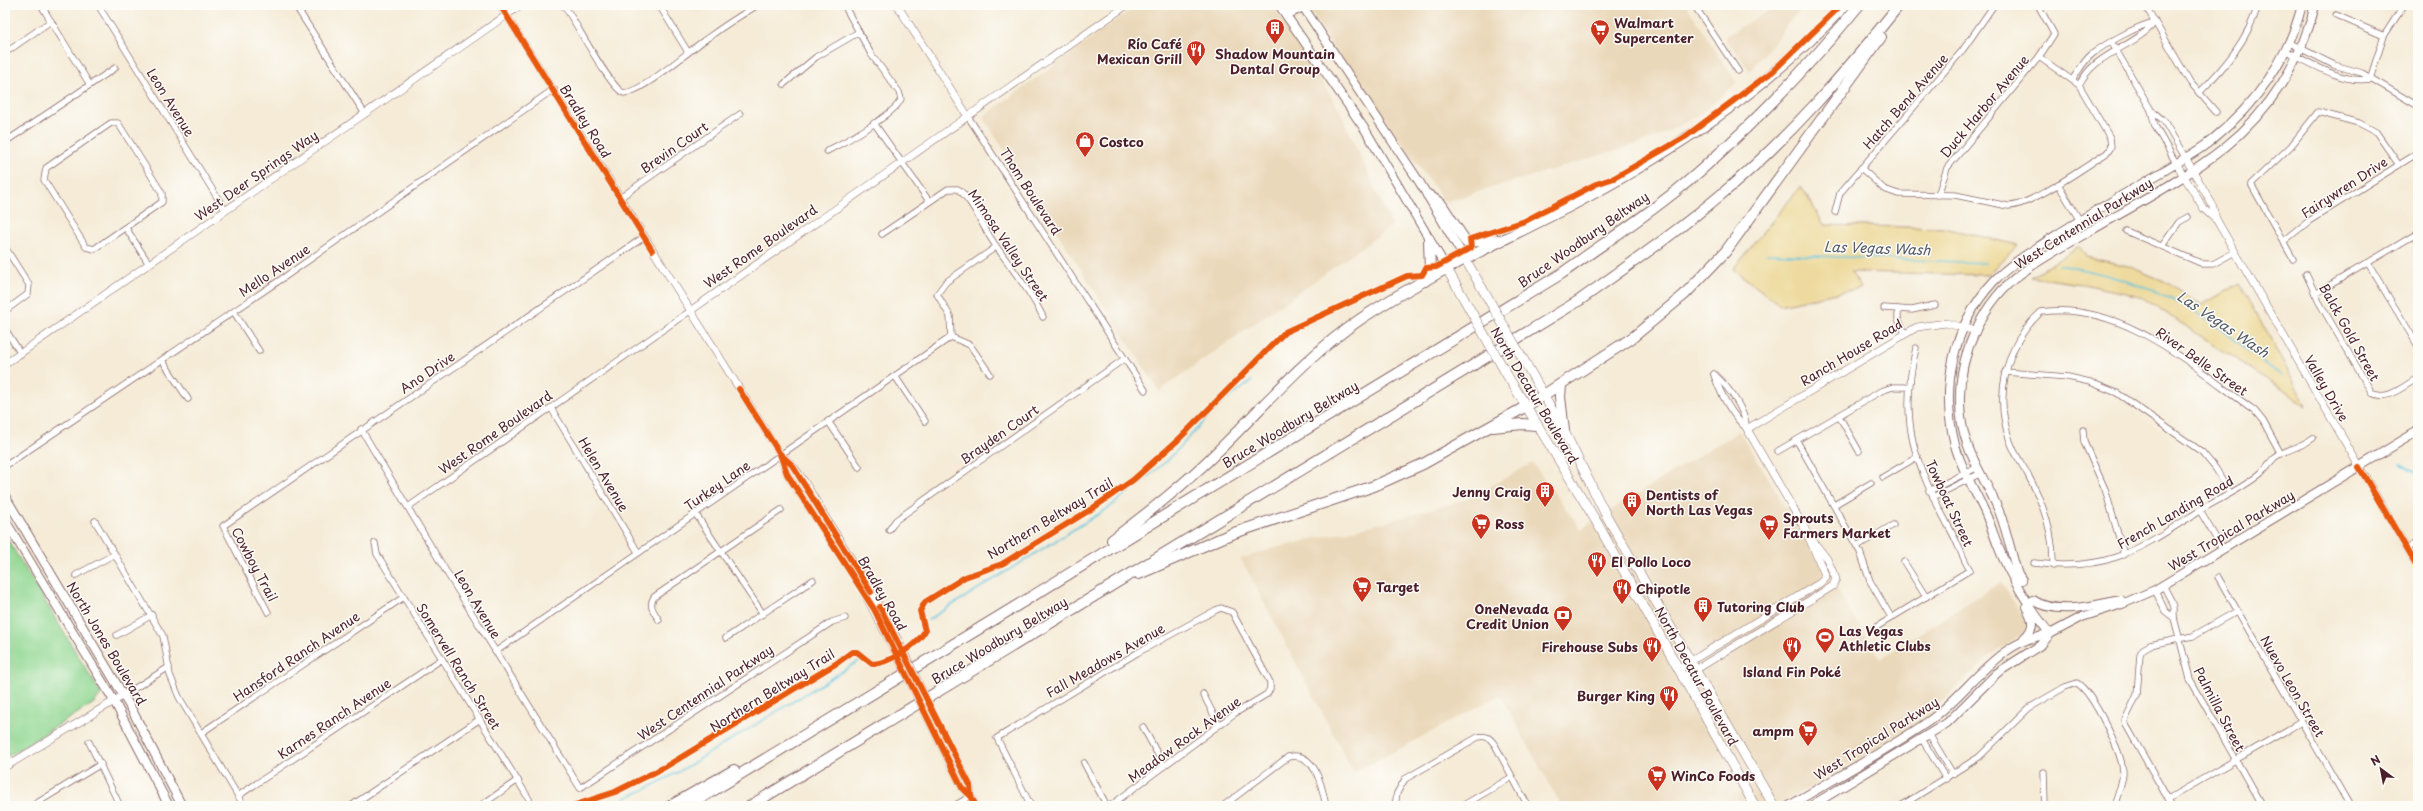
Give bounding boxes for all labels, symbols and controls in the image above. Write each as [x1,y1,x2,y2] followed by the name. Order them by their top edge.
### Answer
[1614,13,1694,47] place label: Walmart Supercenter
[1264,17,1286,45] building icon: Shadow Mountain Dental Group
[1589,18,1611,46] supermarket icon: Walmart Supercenter
[1097,34,1182,68] place label: Río Café Mexican Grill
[1185,39,1207,67] restaurant icon: Río Café Mexican Grill
[1215,44,1335,78] place label: Shadow Mountain Dental Group
[1858,49,1952,153] street label: Hatch Bend Avenue
[1935,50,2033,162] street label: Duck Harbor Avenue
[142,64,200,140] street label: Leon Avenue
[556,81,616,161] street label: Bradley Road
[636,117,712,177] street label: Brevin Court
[190,125,322,225] street label: West Deer Springs Way
[1074,130,1096,158] shop icon: Costco
[1099,132,1144,151] place label: Costco
[996,144,1066,238] street label: Thom Boulevard
[2297,152,2391,222] street label: Fairywren Drive
[2010,173,2156,273] street label: West Centennial Parkway
[964,185,1054,305] street label: Mimosa Valley Street
[1514,187,1652,291] street label: Bruce Woodbury Beltway
[699,200,821,292] street label: West Rome Boulevard
[1823,236,1932,260] water label: Las Vegas Wash
[235,239,313,301] street label: Mello Avenue
[2315,280,2385,384] street label: Balck Gold Street
[2173,285,2274,363] water label: Las Vegas Wash
[1796,314,1906,390] street label: Ranch House Road
[2152,322,2252,400] street label: River Belle Street
[1487,323,1583,467] street label: North Decatur Boulevard
[396,347,458,397] street label: Ano Drive
[2300,351,2354,425] street label: Valley Drive
[1218,376,1362,472] street label: Bruce Woodbury Beltway
[434,386,556,478] street label: West Rome Boulevard
[956,400,1042,468] street label: Brayden Court
[574,433,634,515] street label: Helen Avenue
[680,455,754,515] street label: Turkey Lane
[1922,456,1978,550] street label: Towboat Street
[2113,471,2237,553] street label: French Landing Road
[983,473,1117,563] street label: Northern Beltway Trail
[1534,480,1556,508] building icon: Jenny Craig
[1452,482,1531,501] place label: Jenny Craig
[1646,485,1753,519] place label: Dentists of North Las Vegas
[2164,485,2298,575] street label: West Tropical Parkway
[1621,490,1643,518] building icon: Dentists of North Las Vegas
[1783,508,1891,542] place label: Sprouts Farmers Market
[1470,512,1492,540] supermarket icon: Ross
[1758,513,1780,541] supermarket icon: Sprouts Farmers Market
[1495,514,1524,533] place label: Ross
[227,523,283,605] street label: Cowboy Trail
[1586,550,1608,578] restaurant icon: El Pollo Loco
[854,552,912,634] street label: Bradley Road
[1611,552,1691,571] place label: El Pollo Loco
[450,566,506,642] street label: Leon Avenue
[1351,575,1373,603] supermarket icon: Target
[1376,577,1419,596] place label: Target
[1611,577,1633,605] restaurant icon: Chipotle
[63,578,151,708] street label: North Jones Boulevard
[1636,579,1691,598] place label: Chipotle
[927,592,1071,688] street label: Bruce Woodbury Beltway
[1692,595,1714,623] building icon: Tutoring Club
[1717,597,1805,616] place label: Tutoring Club
[412,599,506,733] street label: Somervell Ranch Street
[1466,599,1549,633] place label: OneNevada Credit Union
[1651,603,1743,749] street label: North Decatur Boulevard
[1552,604,1574,632] bank icon: OneNevada Credit Union
[229,606,363,706] street label: Hansford Ranch Avenue
[1042,618,1168,702] street label: Fall Meadows Avenue
[1838,621,1931,655] place label: Las Vegas Athletic Clubs
[1814,626,1836,654] sports icon: Las Vegas Athletic Clubs
[2256,632,2330,740] street label: Nuevo Leon Street
[1641,635,1663,663] restaurant icon: Firehouse Subs
[1781,635,1803,663] restaurant icon: Island Fin Poké
[1542,637,1638,656] place label: Firehouse Subs
[633,639,777,745] street label: West Centennial Parkway
[706,644,838,736] street label: Northern Beltway Trail
[1743,662,1841,681] place label: Island Fin Poké
[2190,664,2250,754] street label: Palmilla Street
[274,673,394,763] street label: Karnes Ranch Avenue
[1658,684,1680,712] restaurant icon: Burger King
[1577,686,1655,705] place label: Burger King
[1124,692,1244,786] street label: Meadow Rock Avenue
[1810,692,1942,784] street label: West Tropical Parkway
[1797,719,1819,747] supermarket icon: ampm
[1752,721,1794,740] place label: ampm
[2361,749,2401,789] north arrow
[2367,750,2384,770] text: N
[1646,764,1668,792] supermarket icon: WinCo Foods
[1671,766,1755,785] place label: WinCo Foods

